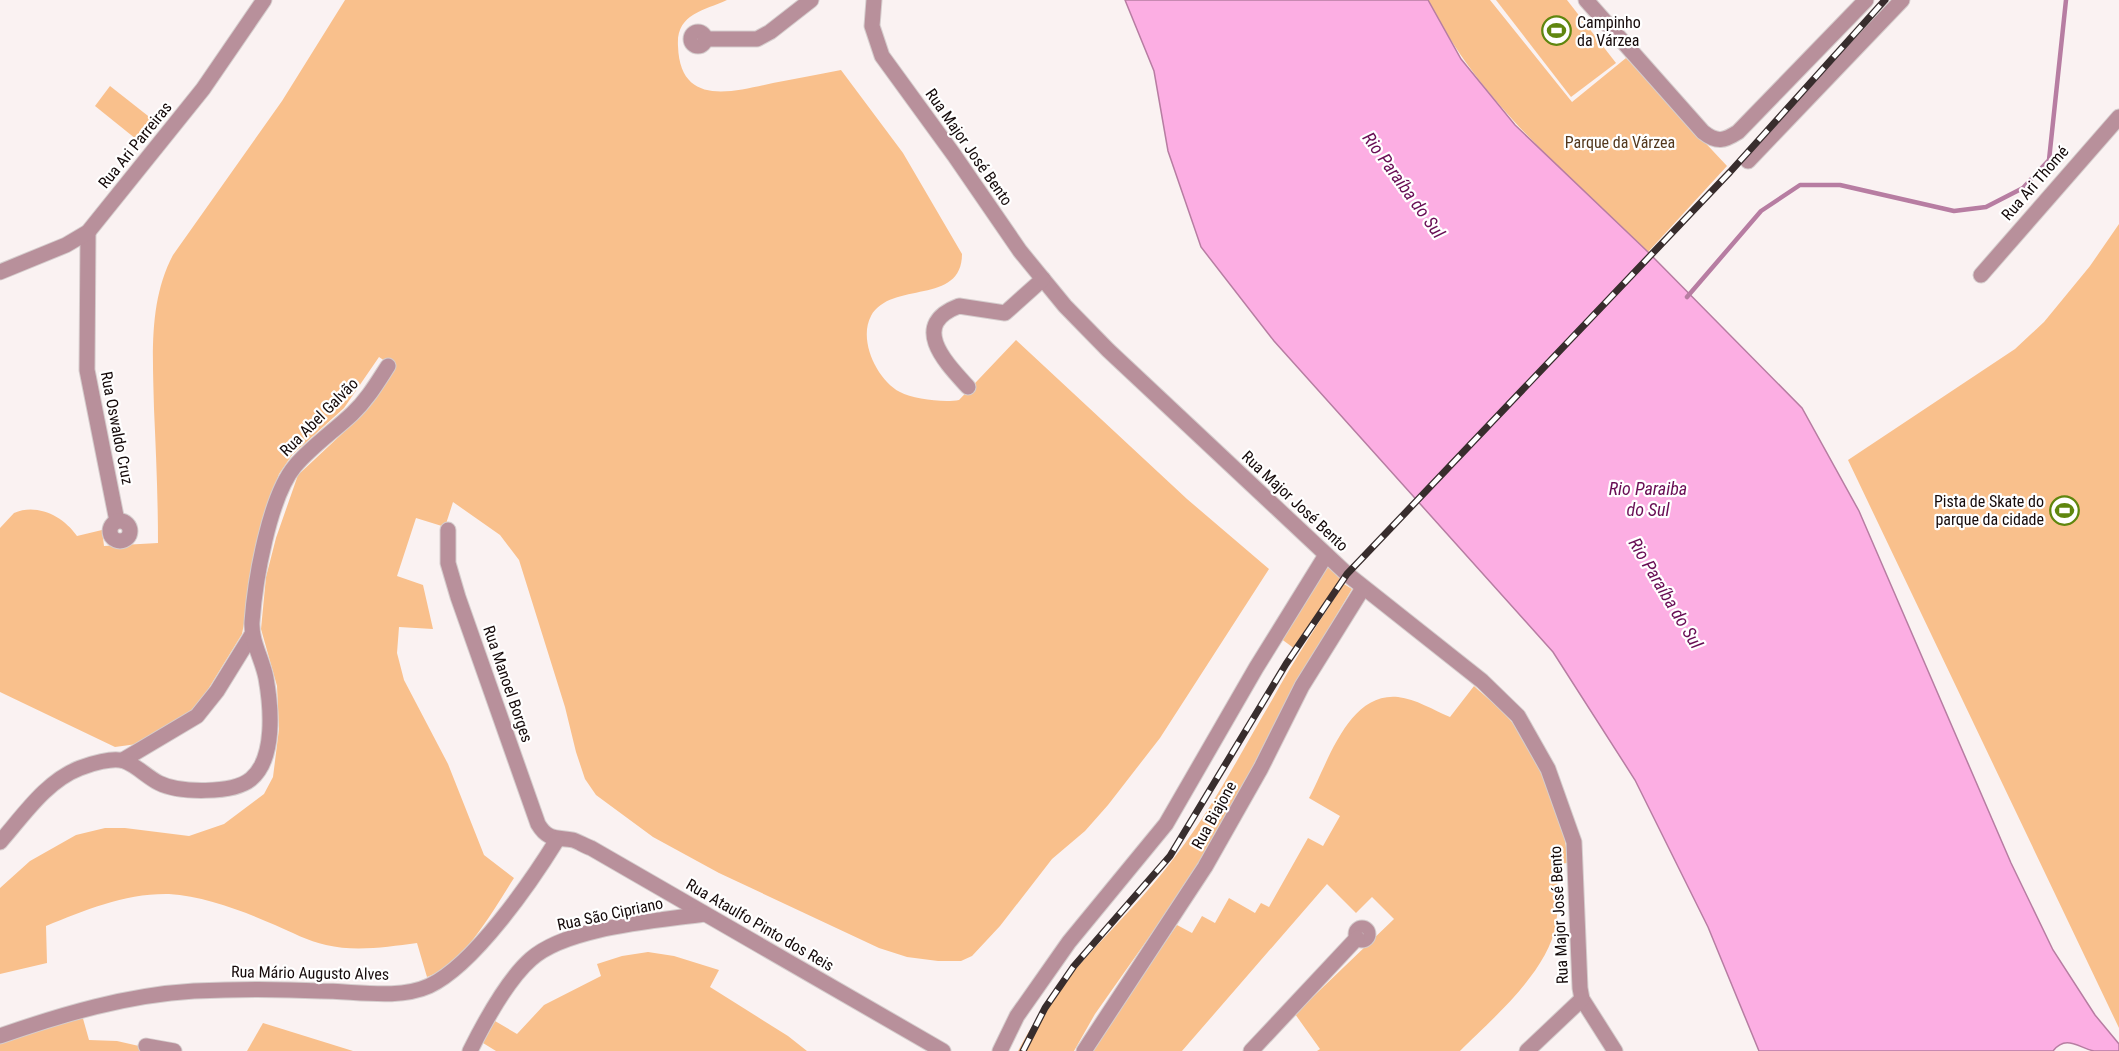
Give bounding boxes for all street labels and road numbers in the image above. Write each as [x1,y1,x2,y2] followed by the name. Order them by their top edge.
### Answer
[922,85,1016,209] street label: Rua Major José Bento
[94,98,176,192] street label: Rua Ari Parreiras
[1998,142,2072,224] street label: Rua Ari Thomé
[97,370,137,486] street label: Rua Oswaldo Cruz
[276,374,362,460] street label: Rua Abel Galvão
[1238,447,1352,555] street label: Rua Major José Bento
[479,623,537,745] street label: Rua Manoel Borges
[1188,778,1240,852] street label: Rua Biajone
[1546,845,1572,985] street label: Rua Major José Bento
[683,875,837,975] street label: Rua Ataulfo Pinto dos Reis
[555,893,665,935] street label: Rua São Cipriano
[231,962,389,984] street label: Rua Mário Augusto Alves

